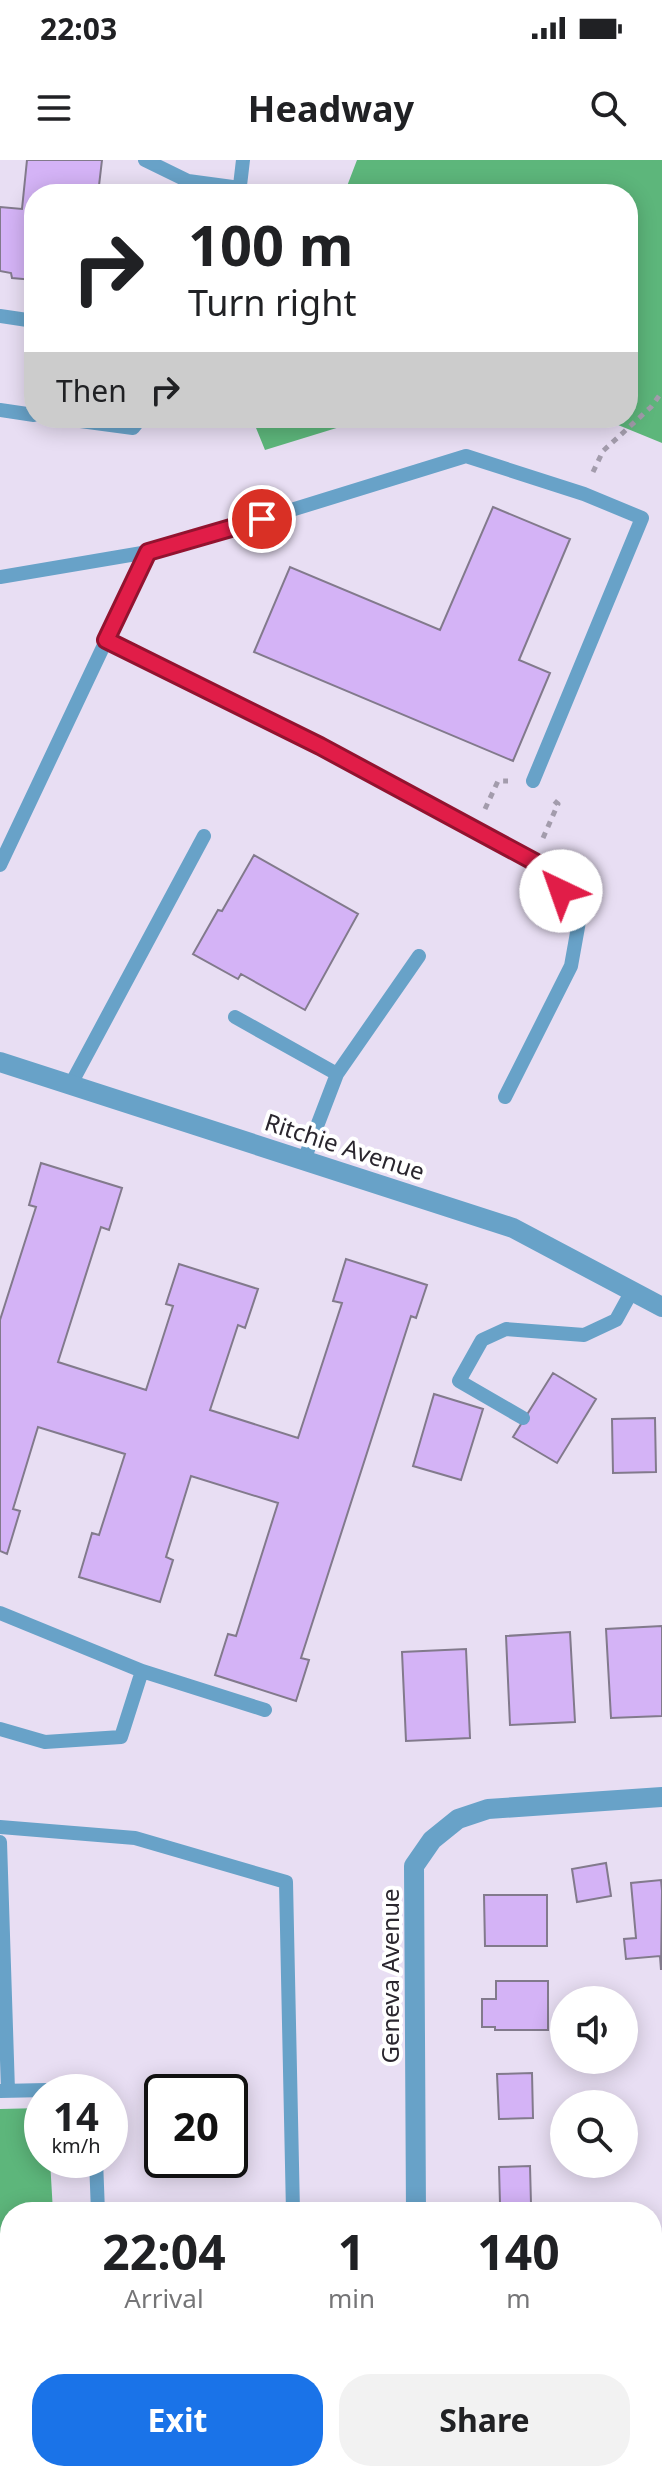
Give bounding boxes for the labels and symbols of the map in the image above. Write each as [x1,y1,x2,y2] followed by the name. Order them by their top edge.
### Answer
[228,485,296,553] pin
[519,849,603,933] position arrow
[261,1105,429,1187] street label: Ritchie Avenue
[373,1888,406,2064] street label: Geneva Avenue
[144,2074,248,2178] speed limit sign: 20

